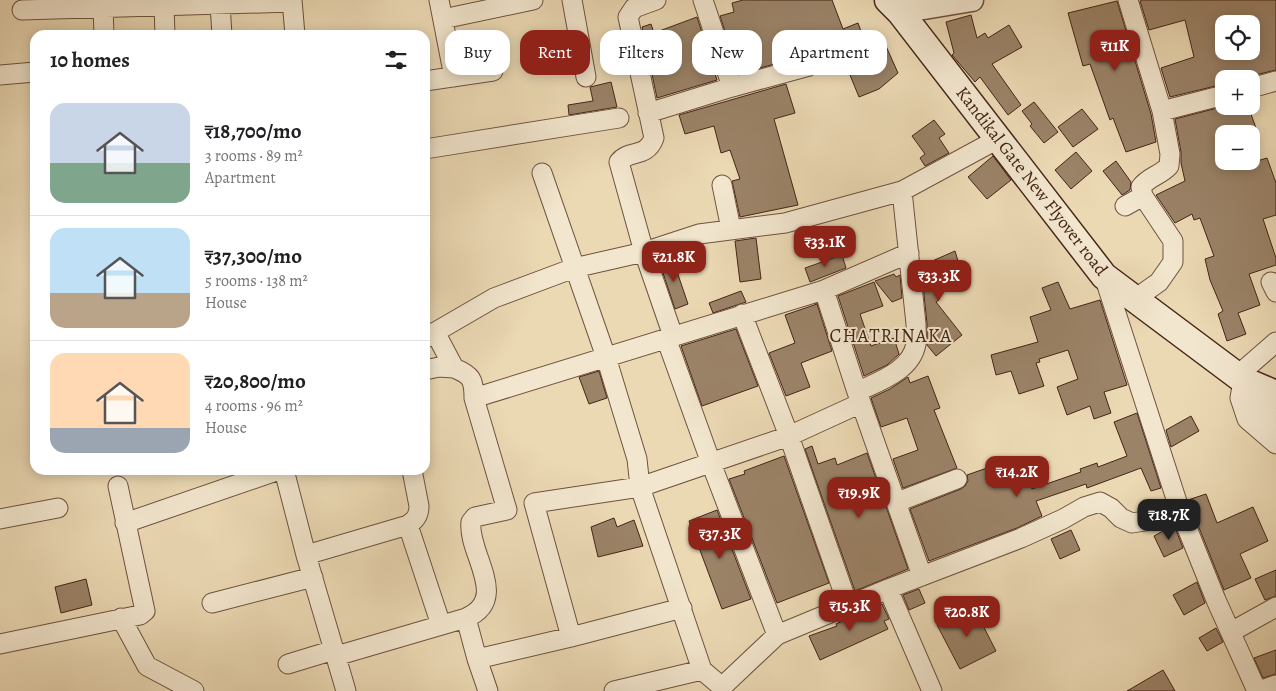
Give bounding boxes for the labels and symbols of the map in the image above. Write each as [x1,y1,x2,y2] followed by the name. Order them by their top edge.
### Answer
[1085,30,1145,72] pin: ₹11K
[951,82,1114,281] street label: Kandikal Gate New Flyover road
[784,226,866,268] pin: ₹33.1K
[633,240,715,283] pin: ₹21.8K
[898,260,980,302] pin: ₹33.3K
[830,323,952,349] district label: CHATRINAKA
[976,456,1058,498] pin: ₹14.2K
[818,476,900,519] pin: ₹19.9K
[1128,498,1210,541] pin: ₹18.7K
[679,518,761,560] pin: ₹37.3K
[809,590,891,632] pin: ₹15.3K
[926,596,1008,638] pin: ₹20.8K

